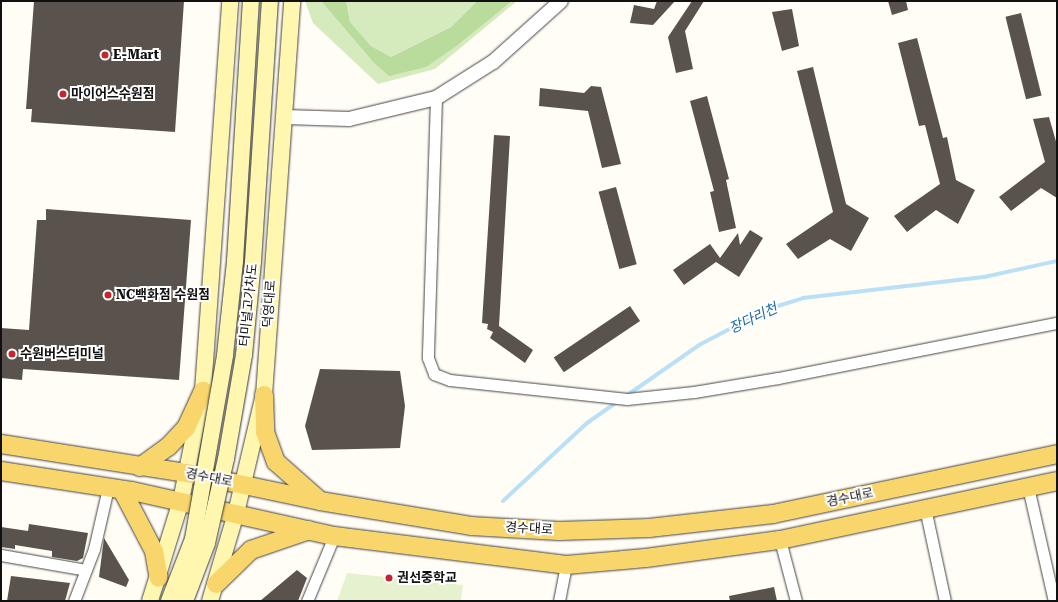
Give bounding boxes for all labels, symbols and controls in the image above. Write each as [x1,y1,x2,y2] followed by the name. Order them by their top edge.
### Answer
[113,47,159,63] place label: E-Mart
[100,50,110,60] marker: E-Mart
[71,86,155,102] place label: 마이어스수원점
[58,89,68,99] marker: 마이어스수원점
[237,263,261,347] street label: 터미널고가차도
[261,280,279,328] street label: 덕영대로
[116,287,210,303] place label: NC백화점 수원점
[103,290,113,300] marker: NC백화점 수원점
[726,300,780,336] water label: 장다리천
[20,346,104,362] place label: 수원버스터미널
[7,349,17,359] marker: 수원버스터미널
[184,466,234,490] street label: 경수대로
[825,485,875,511] street label: 경수대로
[505,520,553,538] street label: 경수대로
[397,570,457,586] place label: 권선중학교
[384,573,394,583] marker: 권선중학교

